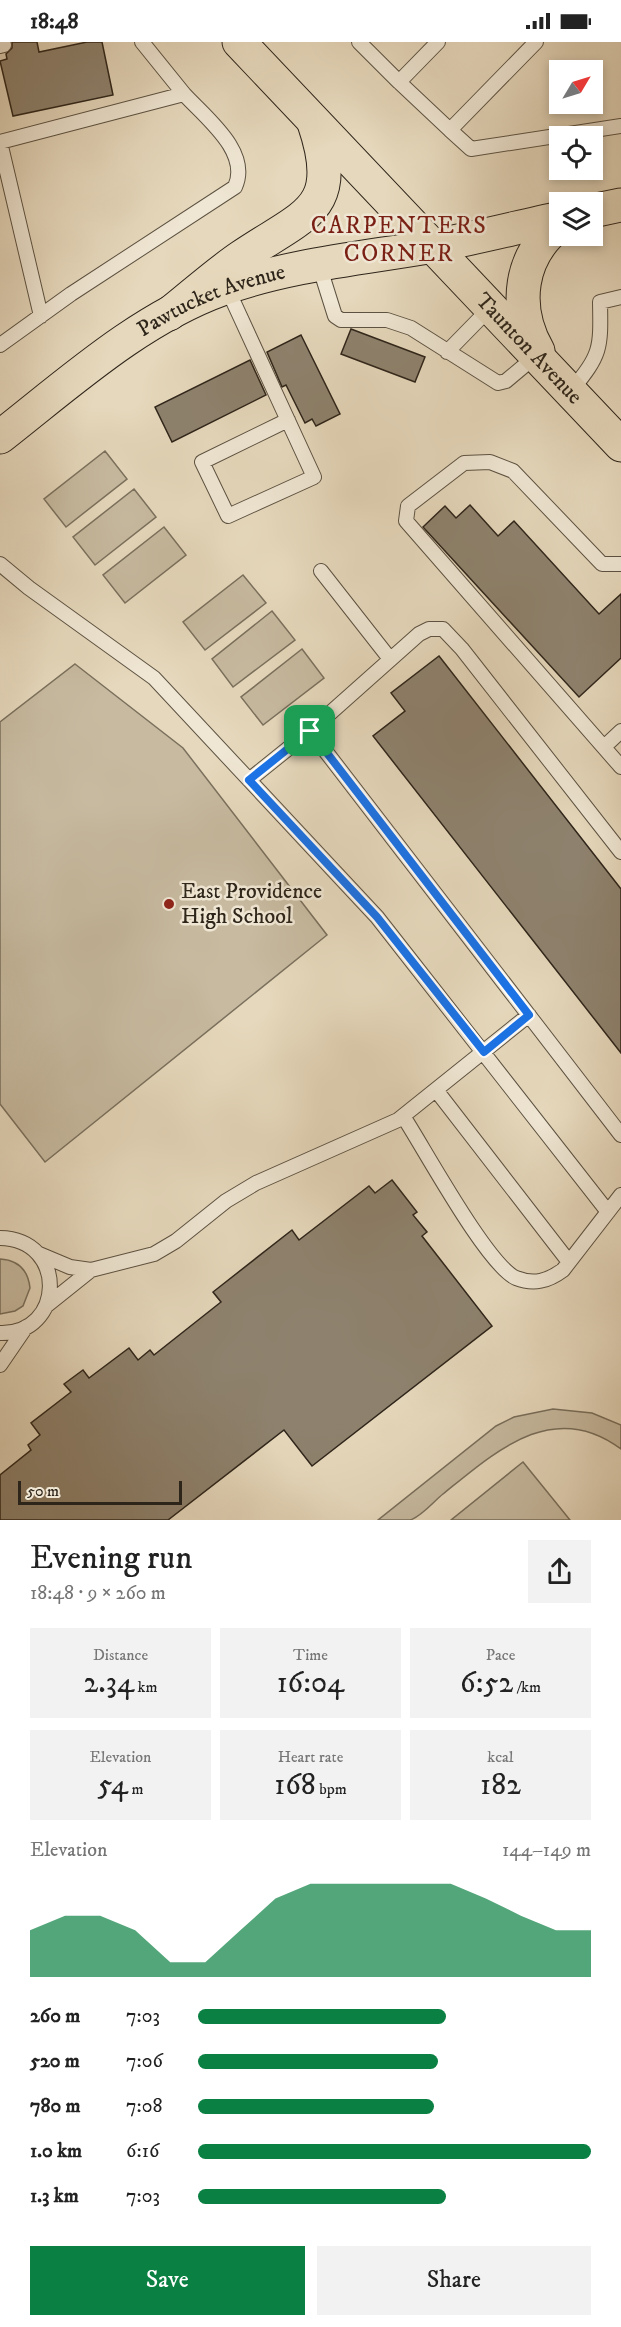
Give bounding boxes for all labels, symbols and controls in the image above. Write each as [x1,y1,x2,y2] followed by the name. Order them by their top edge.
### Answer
[30,8,79,35] text: 18:48
[549,60,603,114] north arrow
[549,60,603,246] map controls
[549,126,603,180] button: locate
[549,192,603,246] button: layers
[311,211,487,269] district label: CARPENTERS CORNER
[132,258,288,343] street label: Pawtucket Avenue
[470,287,588,410] street label: Taunton Avenue
[284,705,335,756] pin
[293,714,326,747] icon: arrive
[181,878,322,930] place label: East Providence High School
[162,897,176,911] marker: East Providence High School
[18,1478,182,1506] scale bar
[27,1481,59,1501] text: 50 m
[30,1538,192,1579] text: Evening run
[528,1540,591,1603] button: share
[30,1581,166,1606] text: 18:48 · 9 × 260 m
[93,1645,148,1665] text: Distance
[293,1645,328,1665] text: Time
[486,1645,515,1665] text: Pace
[83,1665,134,1702] text: 2.34
[277,1665,344,1702] text: 16:04
[460,1665,513,1702] text: 6:52
[134,1677,158,1697] text: km
[513,1677,541,1697] text: /km
[90,1747,151,1767] text: Elevation
[278,1747,343,1767] text: Heart rate
[487,1747,514,1767] text: kcal
[97,1767,128,1804] text: 54
[274,1767,316,1804] text: 168
[480,1767,521,1804] text: 182
[128,1779,144,1799] text: m
[316,1779,347,1799] text: bpm
[30,1838,107,1863] text: Elevation
[502,1838,591,1863] text: 144–149 m
[30,2004,80,2029] text: 260 m
[126,2004,160,2029] text: 7:03
[30,2049,80,2074] text: 520 m
[126,2049,163,2074] text: 7:06
[30,2094,81,2119] text: 780 m
[126,2094,163,2119] text: 7:08
[30,2139,82,2164] text: 1.0 km
[126,2139,159,2164] text: 6:16
[30,2184,79,2209] text: 1.3 km
[126,2184,160,2209] text: 7:03
[30,2246,305,2315] button: Save
[317,2246,591,2315] button: Share

